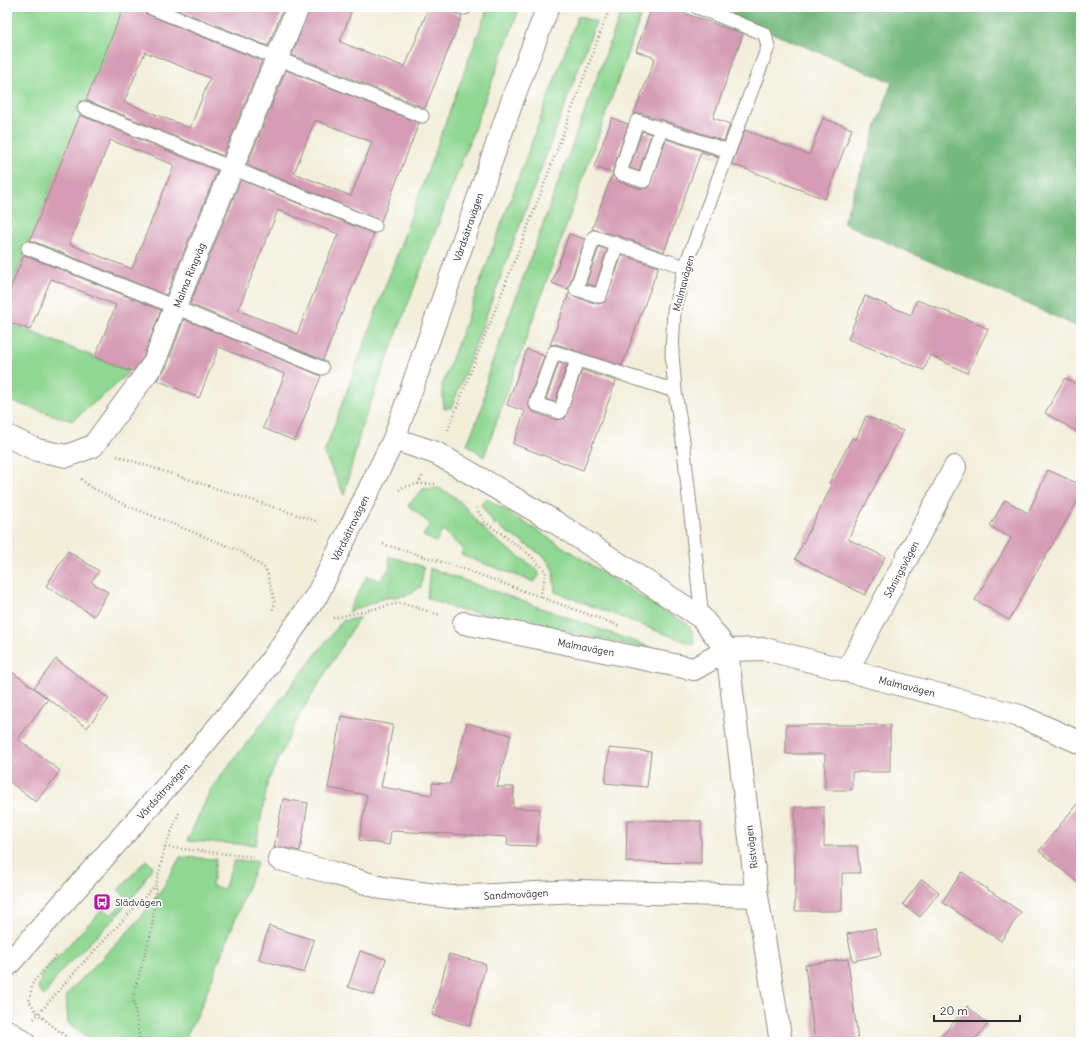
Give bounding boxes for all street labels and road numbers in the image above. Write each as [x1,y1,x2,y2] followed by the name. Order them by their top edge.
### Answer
[451,191,486,263] street label: Vårdsätravägen
[171,241,208,310] street label: Malma Ringväg
[670,253,697,313] street label: Malmavägen
[329,493,372,563] street label: Vårdsätravägen
[881,538,922,600] street label: Såningsvägen
[556,636,616,659] street label: Malmavägen
[877,673,937,700] street label: Malmavägen
[134,760,192,822] street label: Vårdsätravägen
[742,824,761,869] street label: Ristvägen
[483,886,549,903] street label: Sandmovägen

